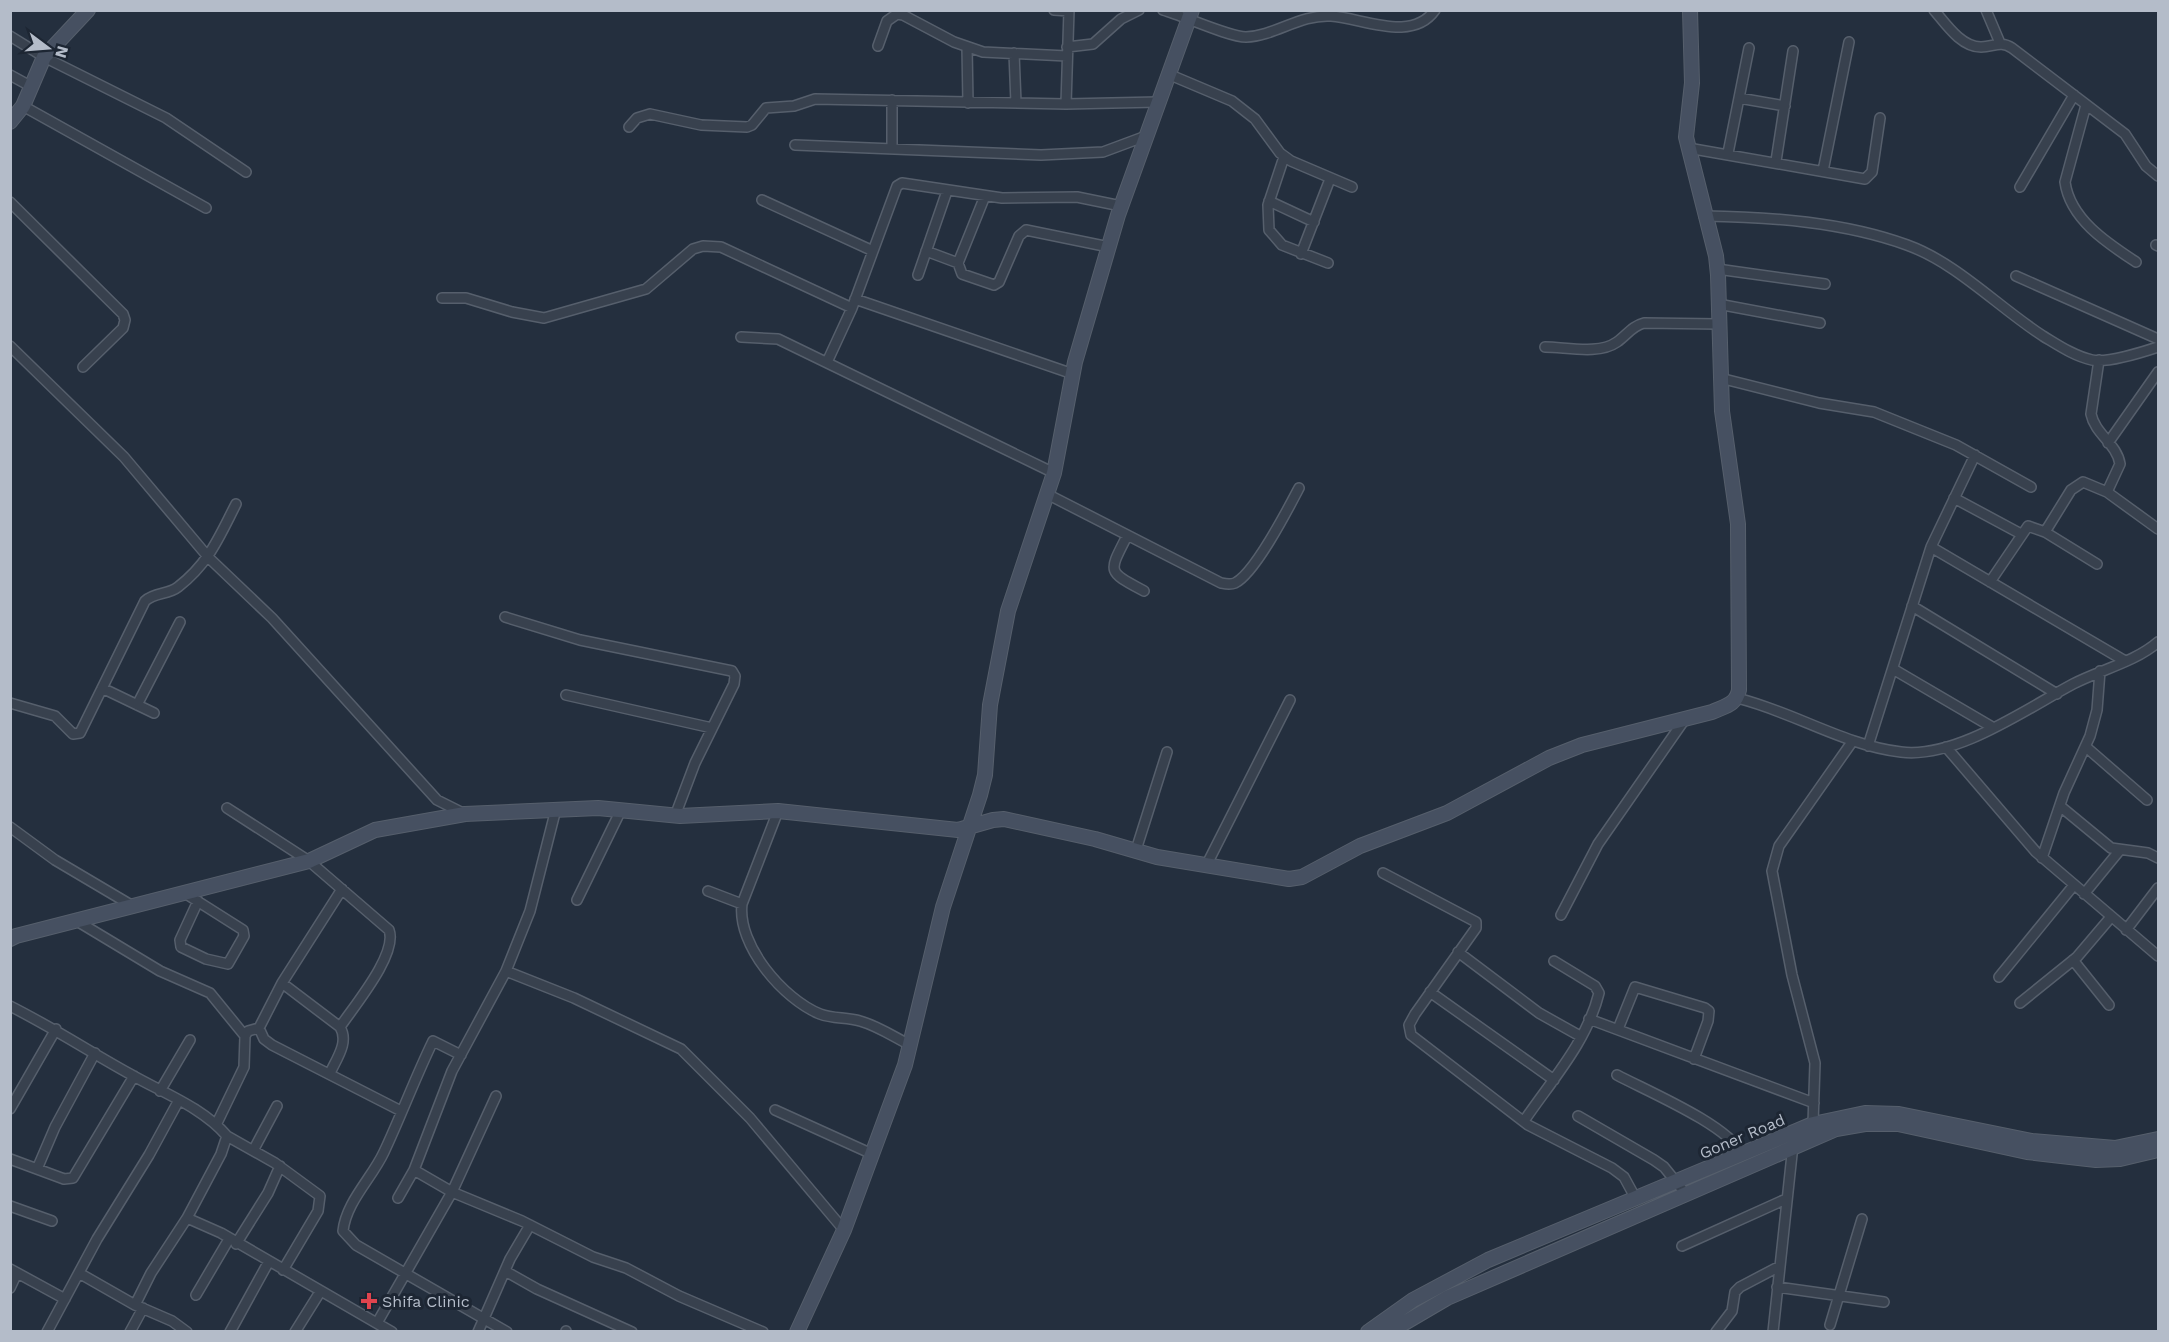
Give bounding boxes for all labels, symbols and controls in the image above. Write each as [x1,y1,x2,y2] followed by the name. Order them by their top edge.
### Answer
[18,18,78,78] north arrow
[51,44,73,60] text: N
[1697,1110,1788,1163] street label: Goner Road
[360,1292,378,1310] marker: Shifa Clinic
[382,1292,470,1311] place label: Shifa Clinic

